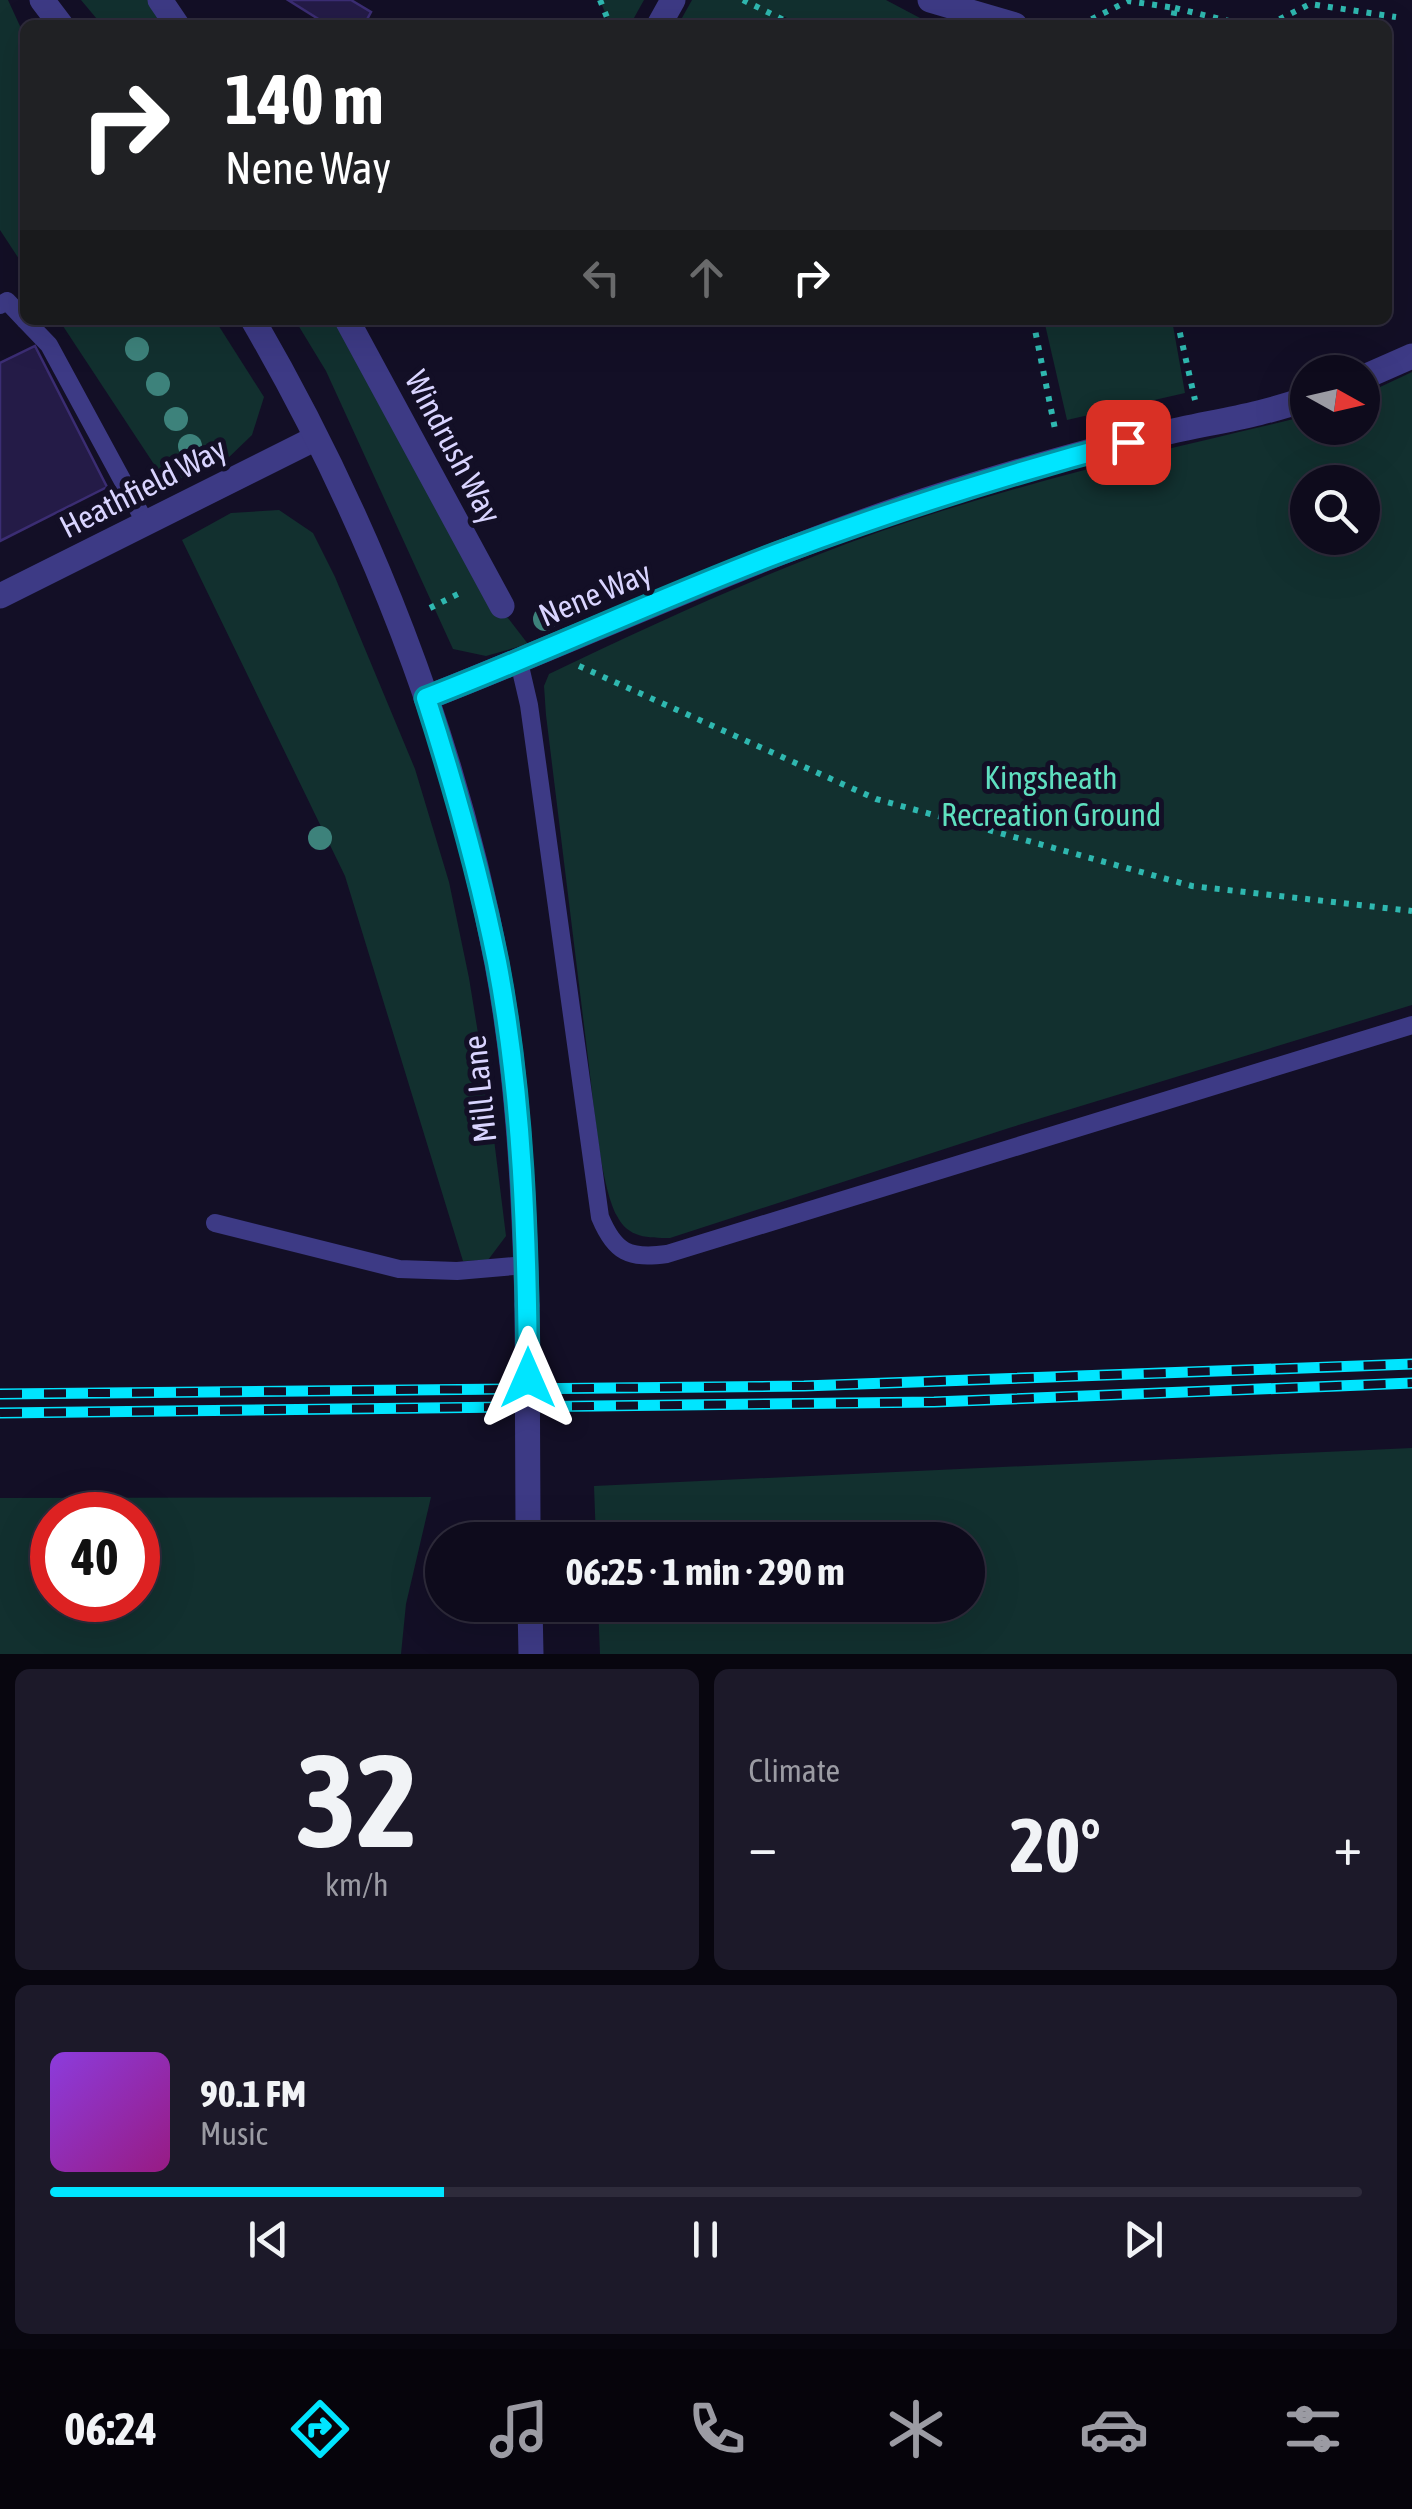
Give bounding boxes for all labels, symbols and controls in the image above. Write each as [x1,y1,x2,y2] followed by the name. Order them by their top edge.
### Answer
[225,59,384,139] text: 140 m
[60,60,190,190] icon: right
[225,142,391,194] text: Nene Way
[574,250,629,305] icon: left
[679,250,734,305] icon: ahead
[784,250,839,305] icon: right
[1290,355,1380,445] north arrow
[1290,355,1380,555] map controls
[398,364,509,529] street label: Windrush Way
[1086,400,1171,485] pin
[1101,415,1156,470] icon: arrive
[54,430,232,545] street label: Heathfield Way
[1290,465,1380,555] button: search
[533,553,656,634] street label: Nene Way
[941,759,1161,833] park label: Kingsheath Recreation Ground
[455,1034,504,1144] street label: Mill Lane
[476,1326,580,1430] position arrow
[30,1492,160,1622] speed limit sign: 40
[565,1550,845,1593] text: 06:25 · 1 min · 290 m
[296,1726,418,1875] text: 32
[749,1752,840,1789] text: Climate
[1010,1802,1101,1888] text: 20°
[749,1814,777,1877] text: −
[1333,1814,1362,1877] text: +
[325,1866,388,1903] text: km/h
[200,2072,306,2115] text: 90.1 FM
[200,2115,267,2152] text: Music
[241,2212,296,2267] icon: previous
[678,2212,733,2267] icon: pause
[1116,2212,1171,2267] icon: next
[285,2394,355,2464] icon: directions
[484,2394,554,2464] icon: music
[682,2394,752,2464] icon: phone
[881,2394,951,2464] icon: climate
[1079,2394,1149,2464] icon: car
[1278,2394,1348,2464] icon: filters
[64,2403,157,2455] text: 06:24

